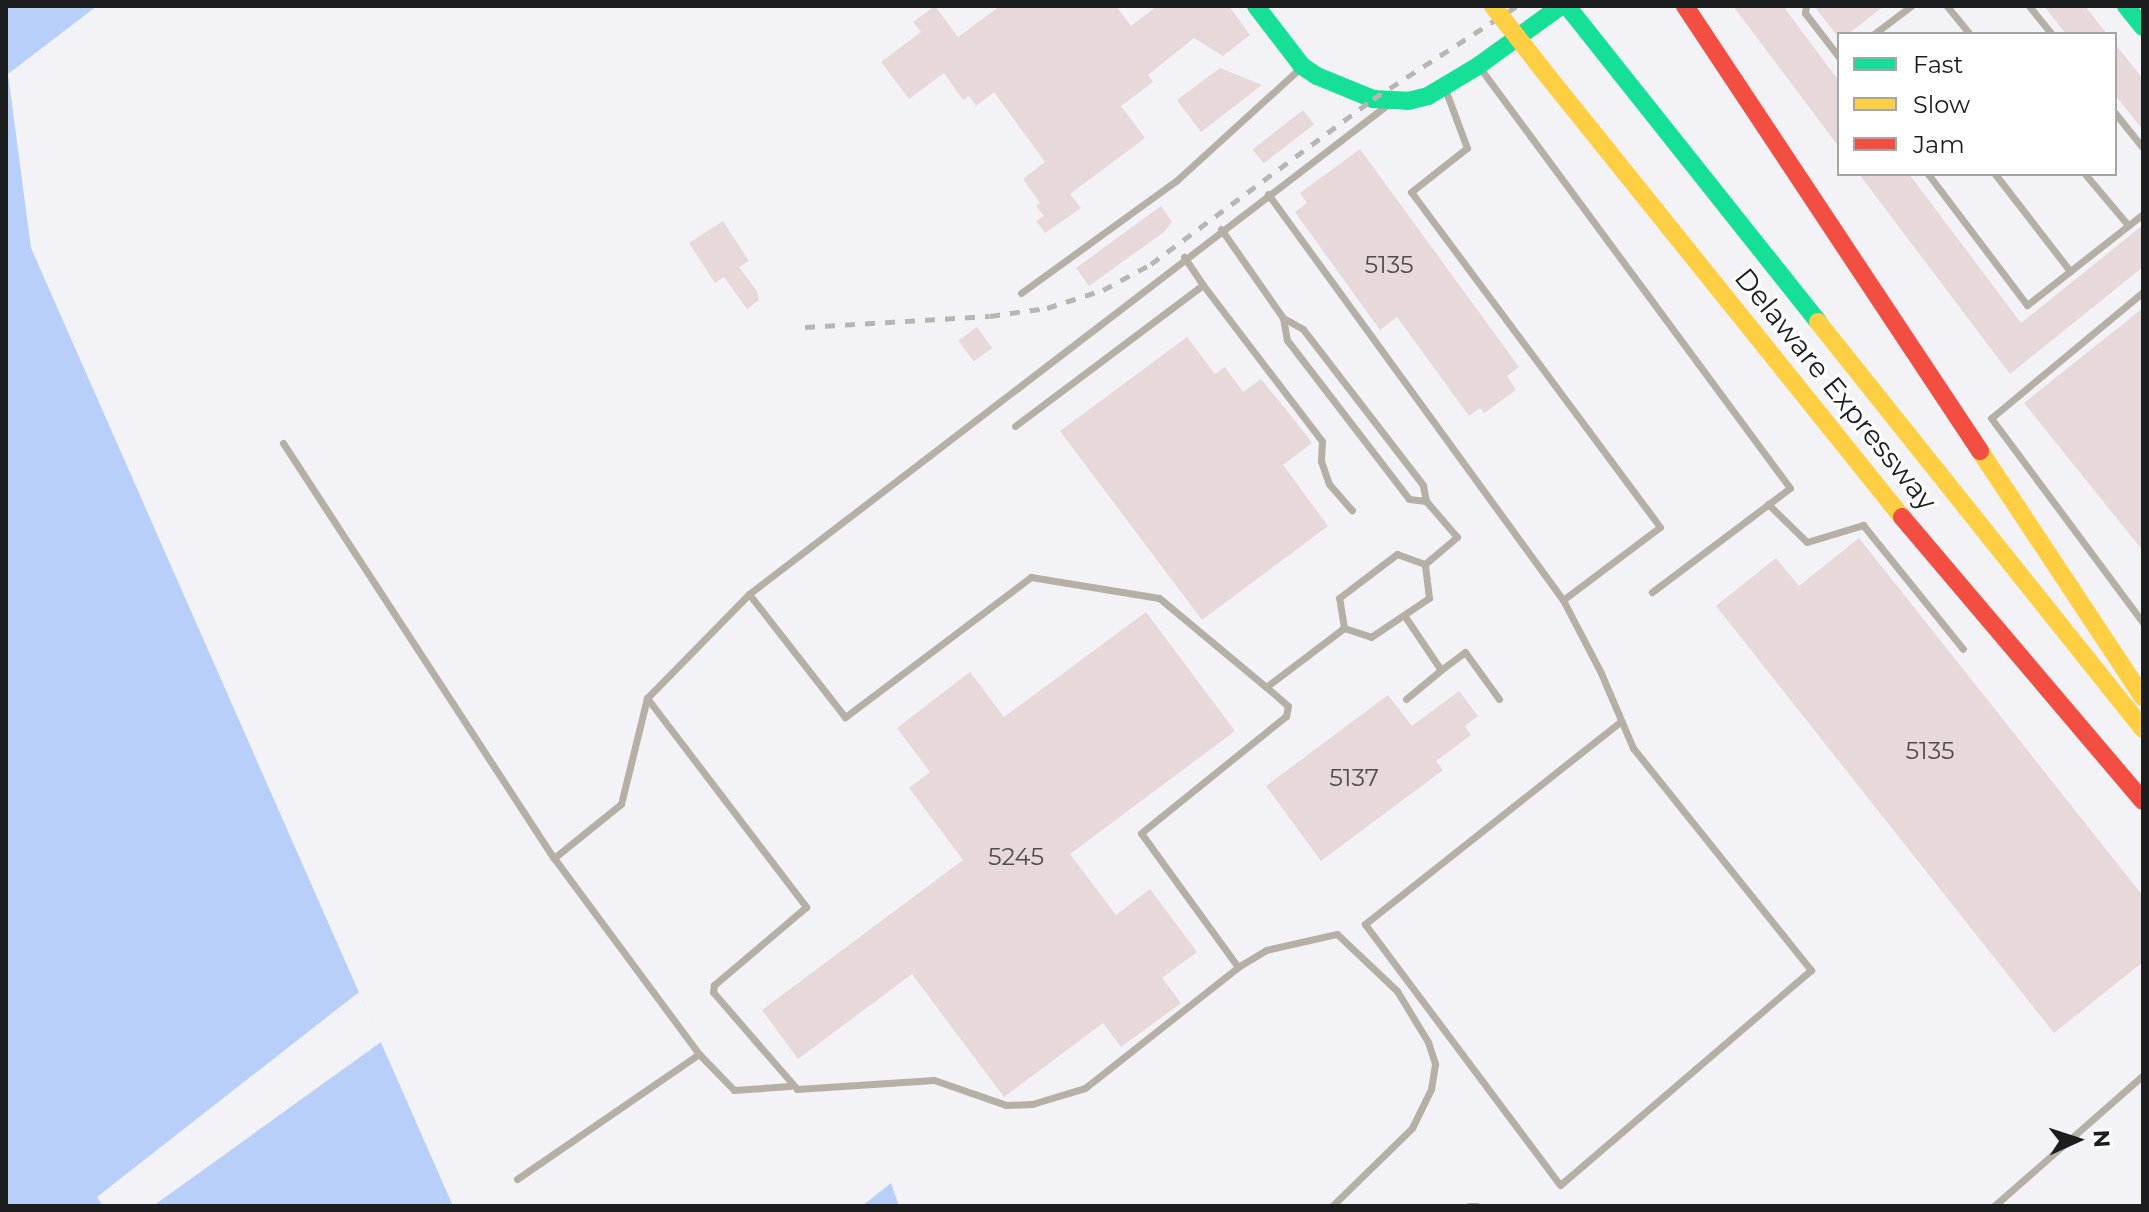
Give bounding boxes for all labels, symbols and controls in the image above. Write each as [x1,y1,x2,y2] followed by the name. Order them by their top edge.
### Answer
[1837,32,2117,176] legend
[1913,50,1963,79] text: Fast
[1913,90,1970,119] text: Slow
[1913,130,1965,159] text: Jam
[1364,251,1414,279] house number: 5135
[1728,261,1944,517] street label: Delaware Expressway
[1905,737,1955,765] house number: 5135
[1329,764,1379,792] house number: 5137
[988,843,1044,871] house number: 5245
[2037,1100,2117,1180] north arrow
[2088,1129,2115,1148] text: N

